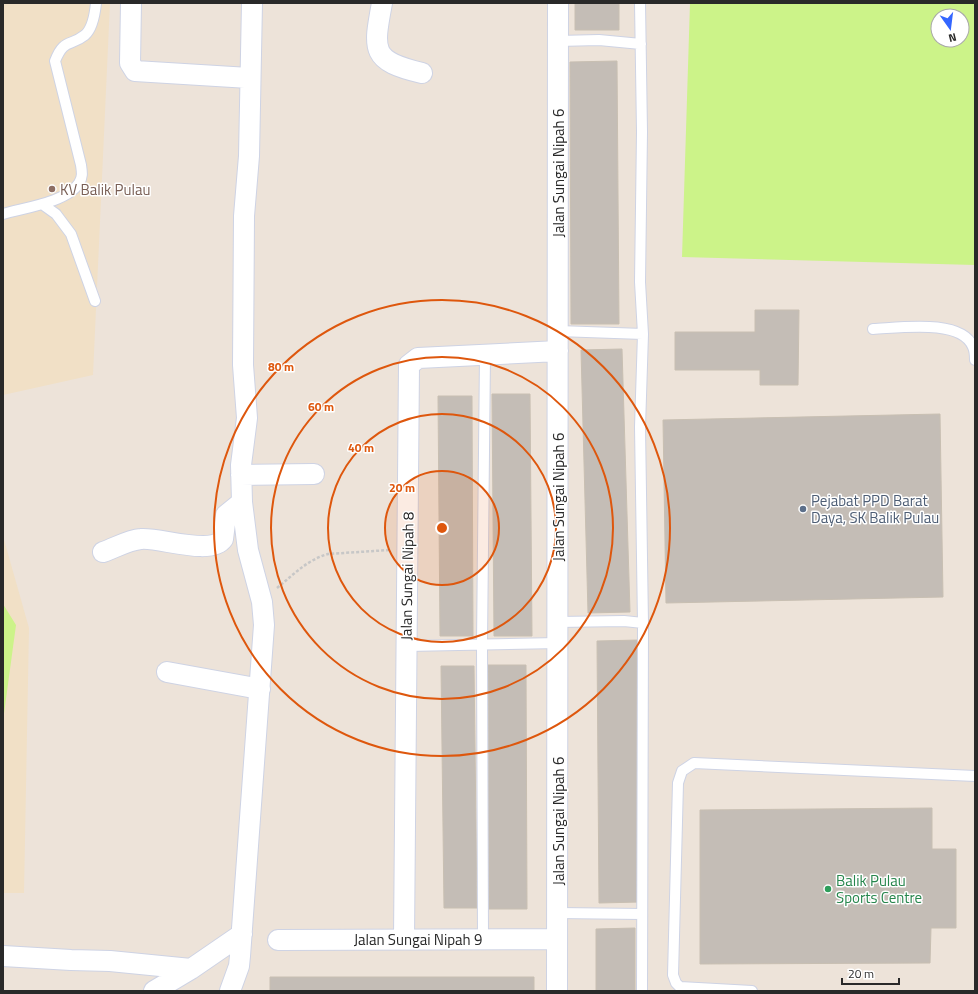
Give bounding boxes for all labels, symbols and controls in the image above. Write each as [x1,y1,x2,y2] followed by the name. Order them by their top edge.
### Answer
[930,8,970,48] north arrow
[947,29,958,46] text: N
[547,109,570,237] street label: Jalan Sungai Nipah 6
[60,178,150,201] place label: KV Balik Pulau
[47,184,57,194] marker: KV Balik Pulau
[268,357,294,376] text: 80 m
[308,397,334,416] text: 60 m
[547,433,570,561] street label: Jalan Sungai Nipah 6
[348,438,374,457] text: 40 m
[389,478,415,497] text: 20 m
[811,489,939,529] place label: Pejabat PPD Barat Daya, SK Balik Pulau
[798,504,808,514] marker: Pejabat PPD Barat Daya, SK Balik Pulau
[394,511,420,641] street label: Jalan Sungai Nipah 8
[435,521,449,535] centre of rings
[547,757,570,885] street label: Jalan Sungai Nipah 6
[836,869,922,909] place label: Balik Pulau Sports Centre
[823,884,833,894] marker: Balik Pulau Sports Centre
[354,928,482,951] street label: Jalan Sungai Nipah 9
[842,960,899,986] scale bar
[848,964,874,983] text: 20 m

